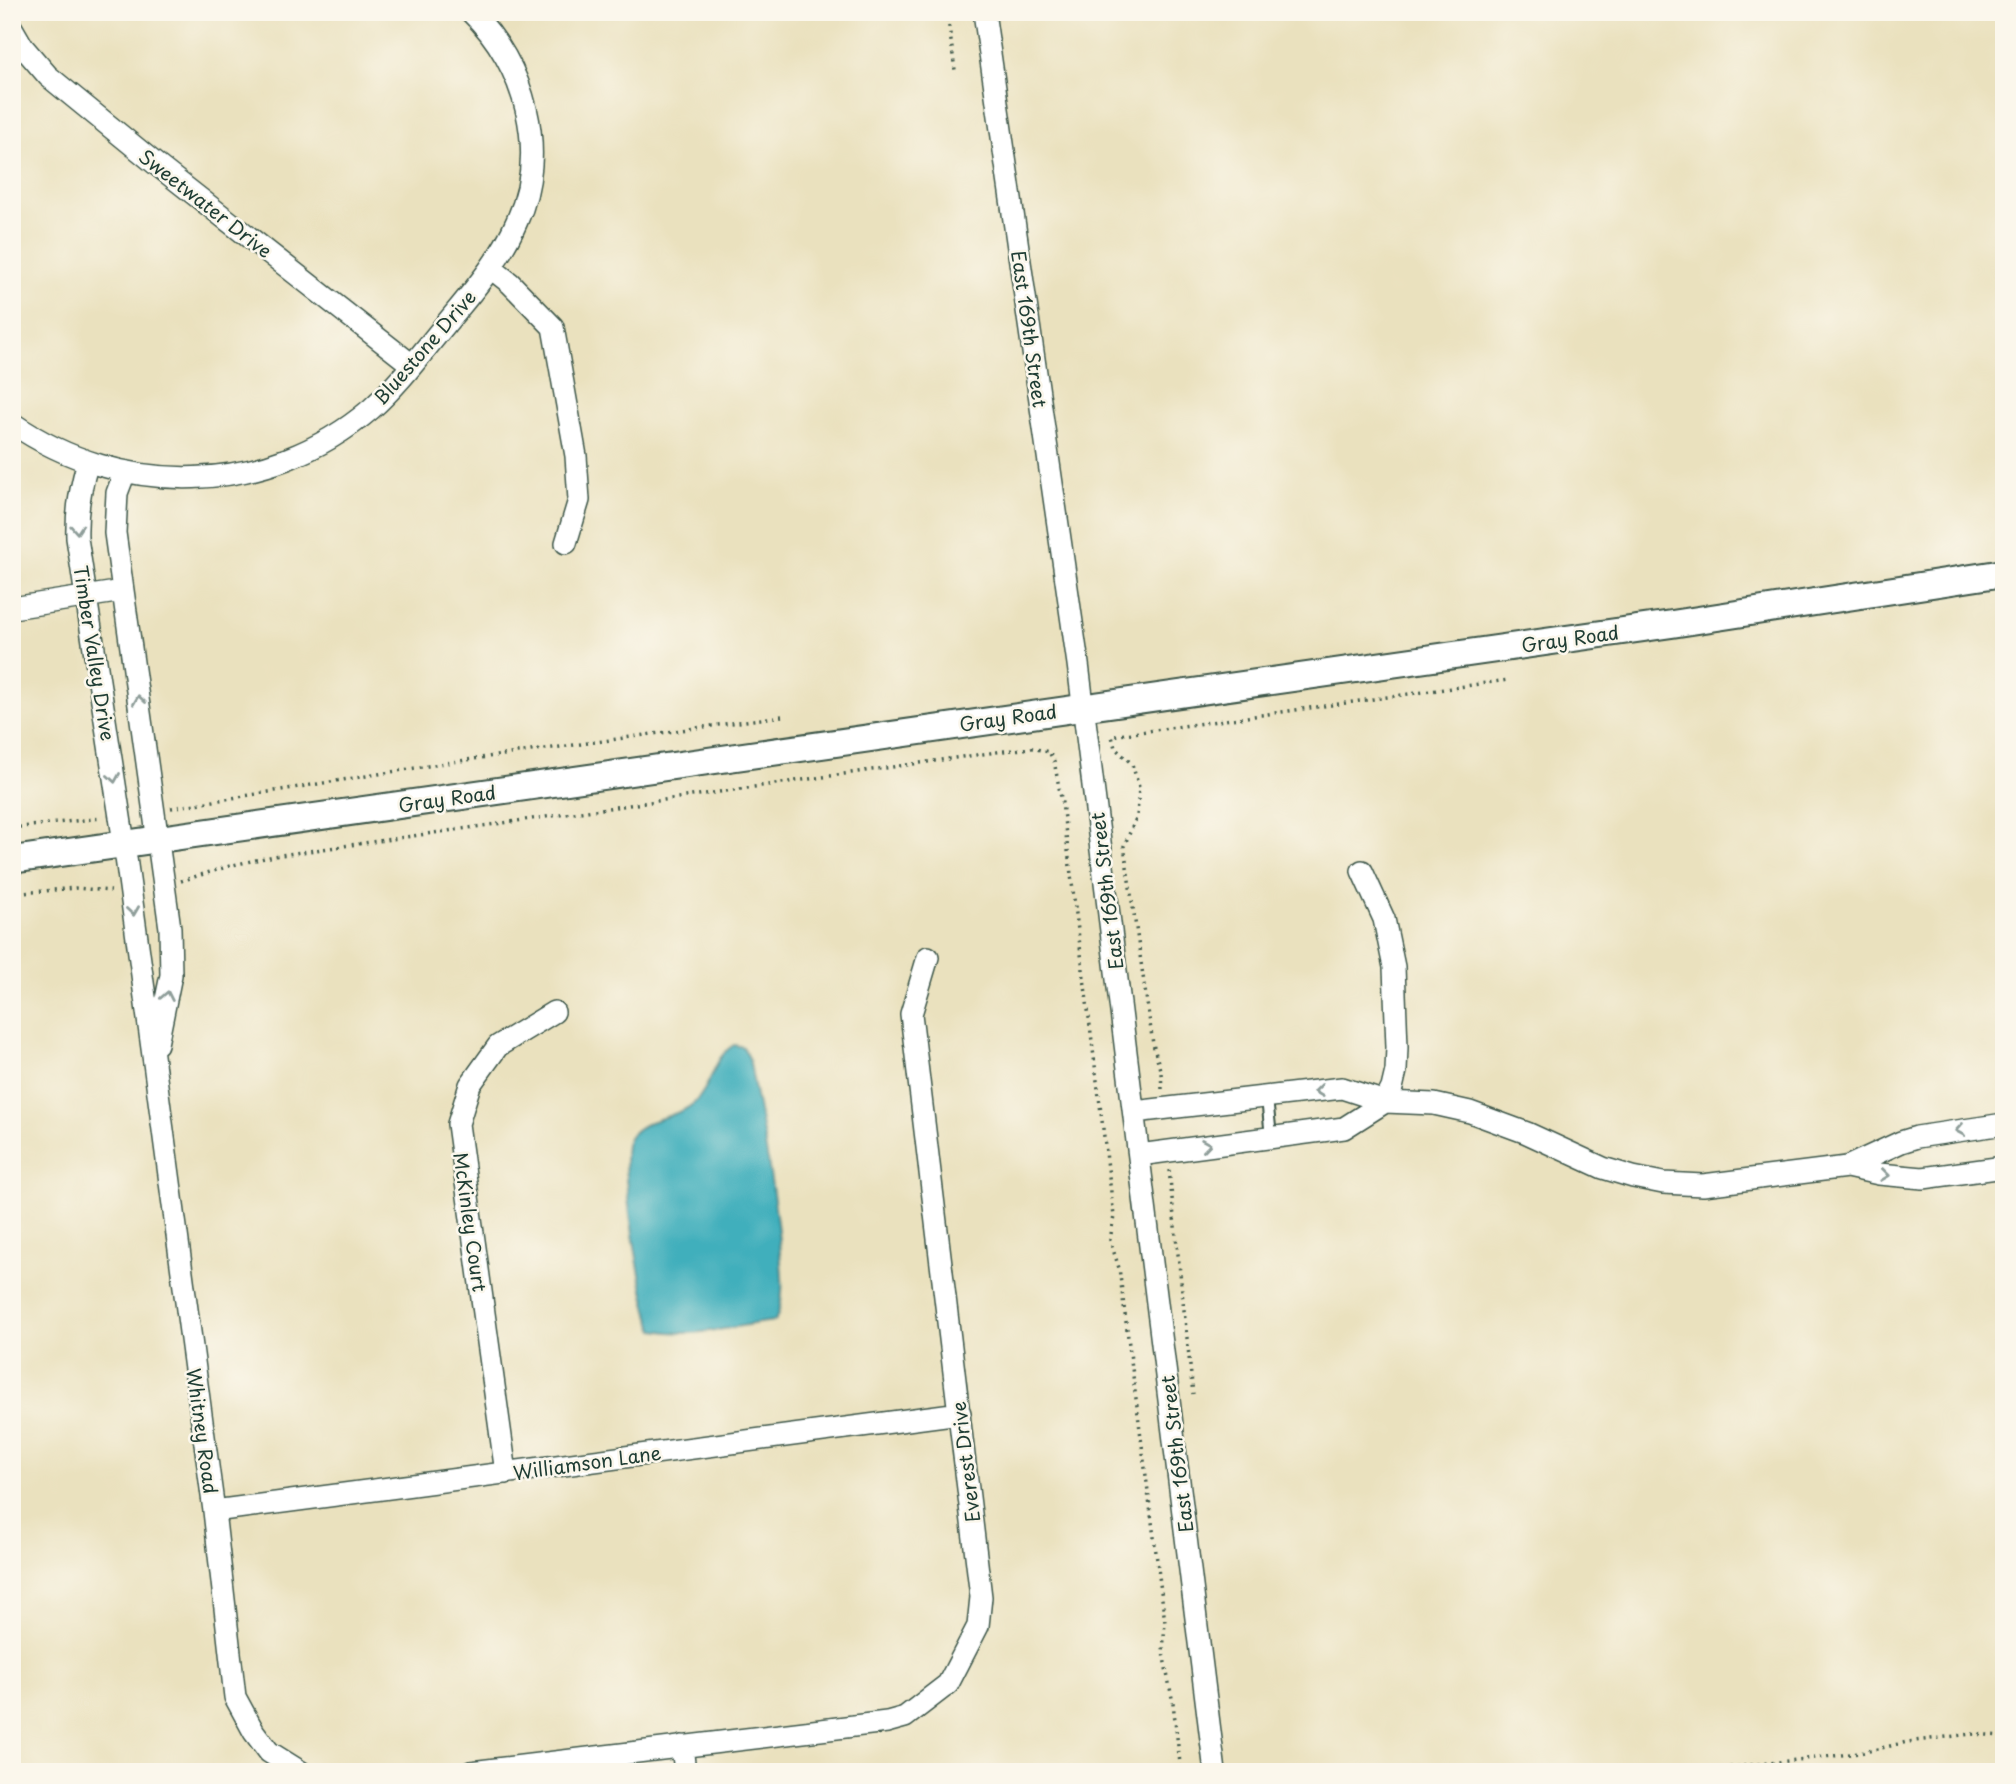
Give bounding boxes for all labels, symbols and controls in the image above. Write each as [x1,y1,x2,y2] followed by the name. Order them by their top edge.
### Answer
[133,142,279,264] street label: Sweetwater Drive
[1005,249,1055,410] street label: East 169th Street
[366,283,482,411] street label: Bluestone Drive
[69,524,84,535] one-way arrow
[67,563,123,743] street label: Timber Valley Drive
[1519,617,1621,659] street label: Gray Road
[131,694,146,705] one-way arrow
[957,696,1059,738] street label: Gray Road
[106,773,121,784] one-way arrow
[396,777,498,819] street label: Gray Road
[1082,810,1130,971] street label: East 169th Street
[125,905,140,917] one-way arrow
[158,990,173,1002] one-way arrow
[1313,1083,1325,1098] one-way arrow
[1954,1122,1966,1137] one-way arrow
[1200,1138,1212,1153] one-way arrow
[447,1151,495,1294] street label: McKinley Court
[1879,1167,1891,1182] one-way arrow
[180,1367,226,1495] street label: Whitney Road
[1152,1373,1200,1534] street label: East 169th Street
[944,1400,986,1524] street label: Everest Drive
[511,1438,663,1486] street label: Williamson Lane

